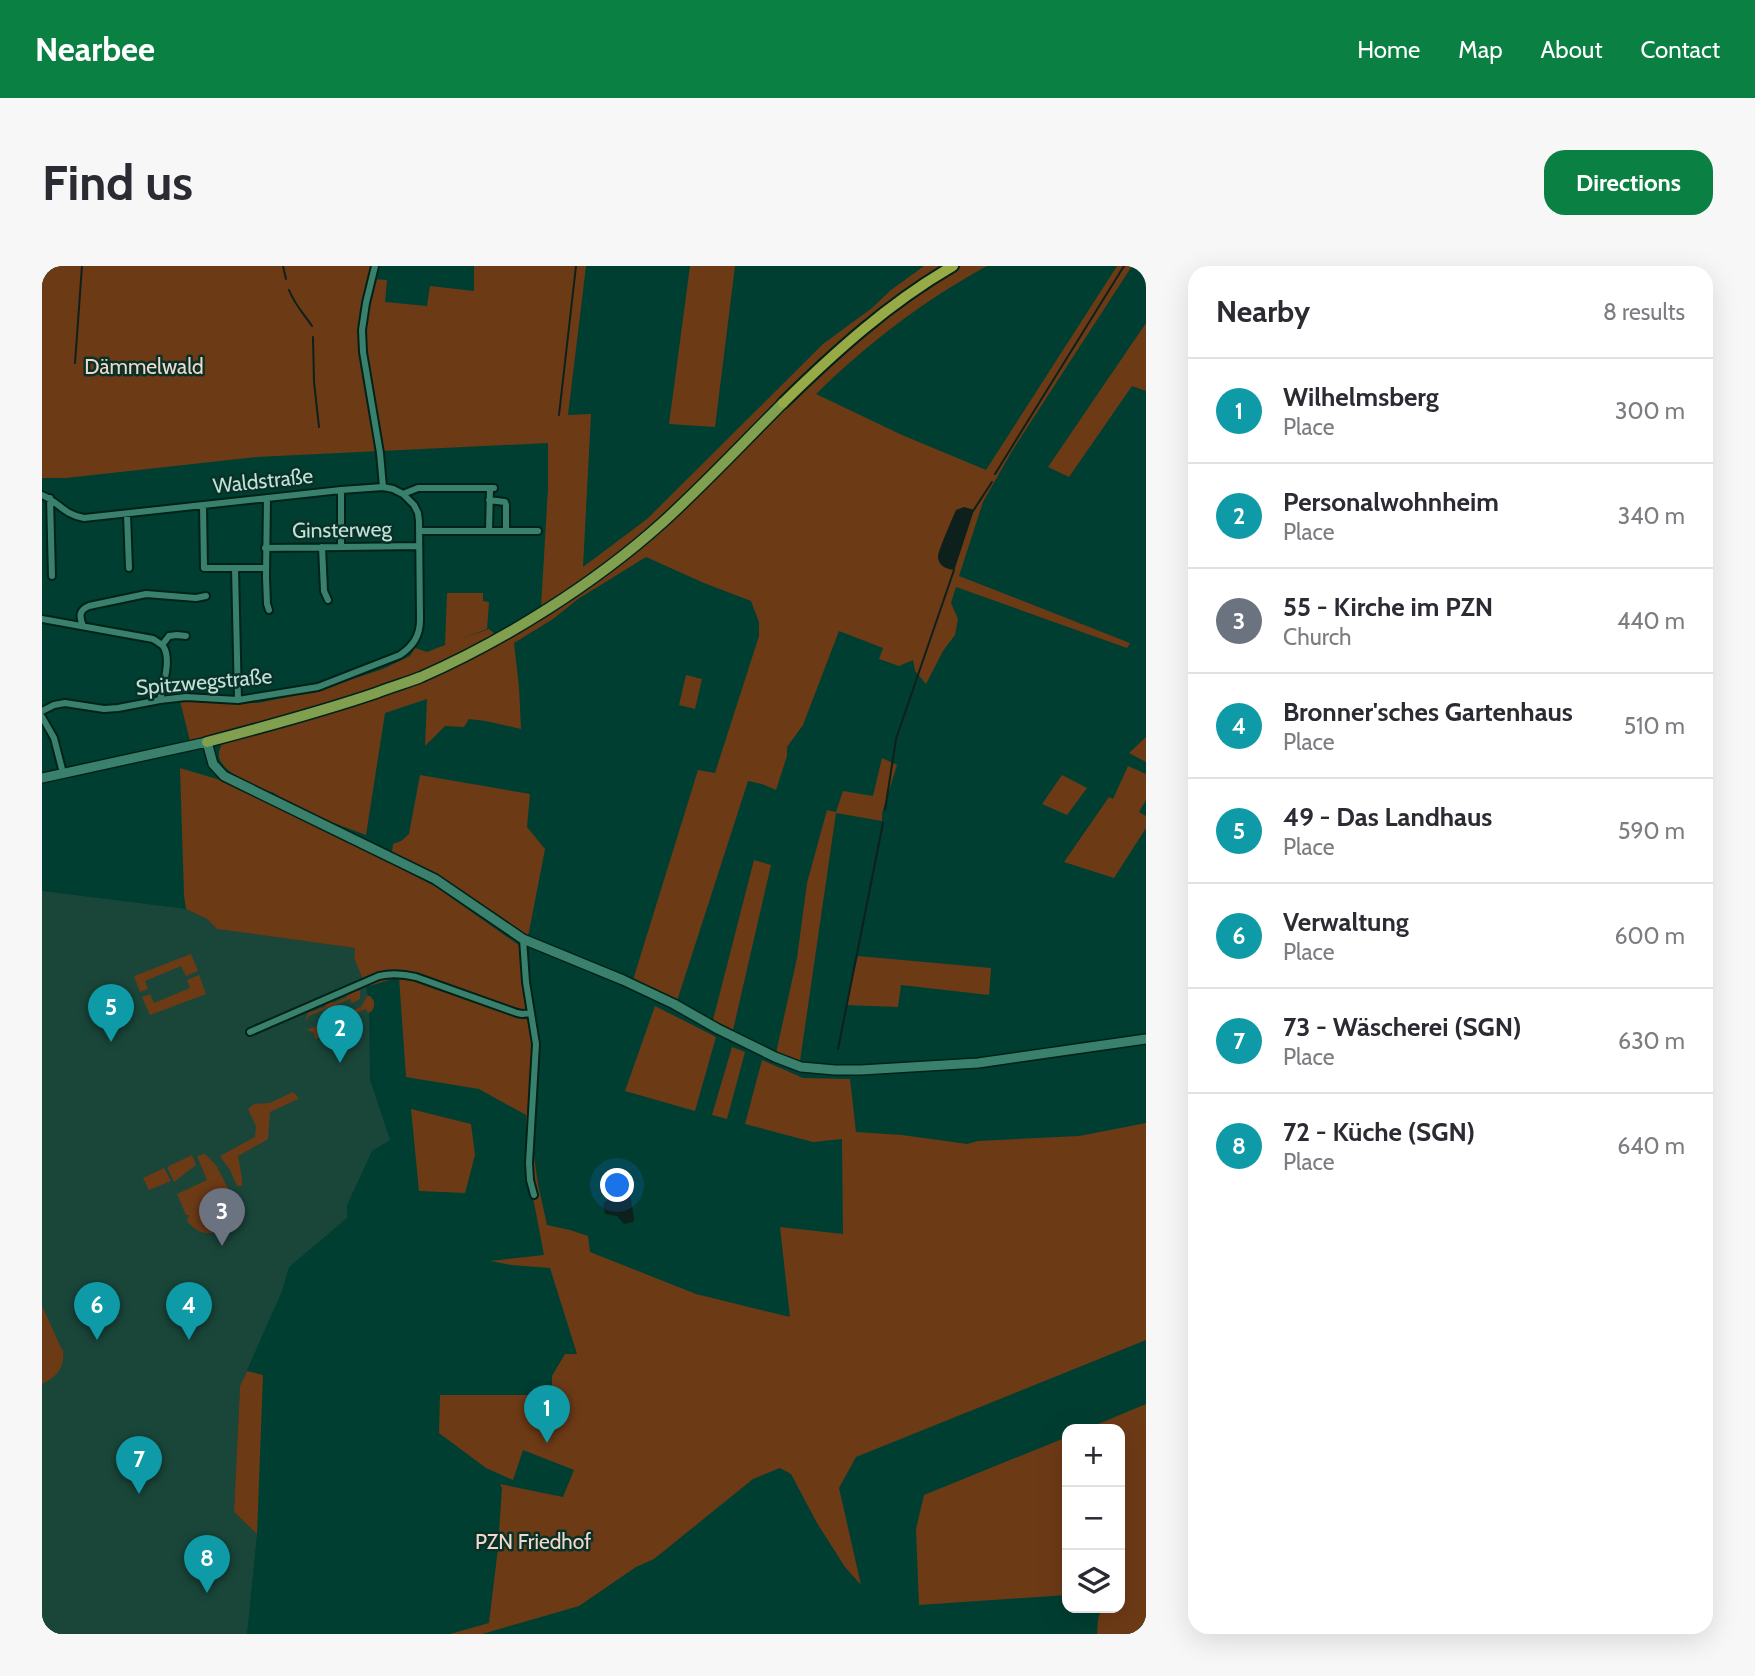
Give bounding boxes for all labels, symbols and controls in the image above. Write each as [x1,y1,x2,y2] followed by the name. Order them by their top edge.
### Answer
[35,29,155,69] text: Nearbee
[1357,35,1420,64] text: Home
[1458,35,1503,64] text: Map
[1541,35,1603,64] text: About
[1641,35,1720,64] text: Contact
[1544,150,1713,215] button: Directions
[42,153,193,212] text: Find us
[1216,293,1310,330] text: Nearby
[1603,298,1685,326] text: 8 results
[84,354,204,379] park label: Dämmelwald
[1283,381,1439,413] text: Wilhelmsberg
[1235,397,1243,425] text: 1
[1615,397,1685,425] text: 300 m
[1283,413,1335,441] text: Place
[212,463,315,498] street label: Waldstraße
[1283,486,1499,518] text: Personalwohnheim
[1233,502,1245,530] text: 2
[1618,502,1685,530] text: 340 m
[292,516,393,543] street label: Ginsterweg
[1283,518,1335,546] text: Place
[1283,591,1493,623] text: 55 - Kirche im PZN
[1233,607,1245,635] text: 3
[1617,607,1685,635] text: 440 m
[1283,623,1352,651] text: Church
[135,663,273,700] street label: Spitzwegstraße
[1283,696,1573,728] text: Bronner'sches Gartenhaus
[1232,712,1246,740] text: 4
[1624,712,1685,740] text: 510 m
[1283,728,1335,756] text: Place
[1283,801,1492,833] text: 49 - Das Landhaus
[1233,817,1245,845] text: 5
[1618,817,1685,845] text: 590 m
[1283,833,1335,861] text: Place
[1283,906,1409,938] text: Verwaltung
[1233,922,1245,950] text: 6
[1614,922,1685,950] text: 600 m
[1283,938,1335,966] text: Place
[88,984,134,1042] pin: 5
[317,1005,363,1063] pin: 2
[1283,1011,1522,1043] text: 73 - Wäscherei (SGN)
[1233,1027,1245,1055] text: 7
[1618,1027,1685,1055] text: 630 m
[1283,1043,1335,1071] text: Place
[1283,1116,1475,1148] text: 72 - Küche (SGN)
[1232,1132,1246,1160] text: 8
[1617,1132,1685,1160] text: 640 m
[1283,1148,1335,1176] text: Place
[600,1168,634,1202] your location
[199,1188,245,1246] pin: 3
[74,1282,120,1340] pin: 6
[166,1282,212,1340] pin: 4
[524,1385,570,1443] pin: 1
[1062,1424,1125,1613] map controls
[1062,1424,1125,1487] button: +
[116,1436,162,1494] pin: 7
[1062,1487,1125,1550] button: −
[475,1529,591,1554] park label: PZN Friedhof
[184,1535,230,1593] pin: 8
[1062,1550,1125,1613] button: layers

